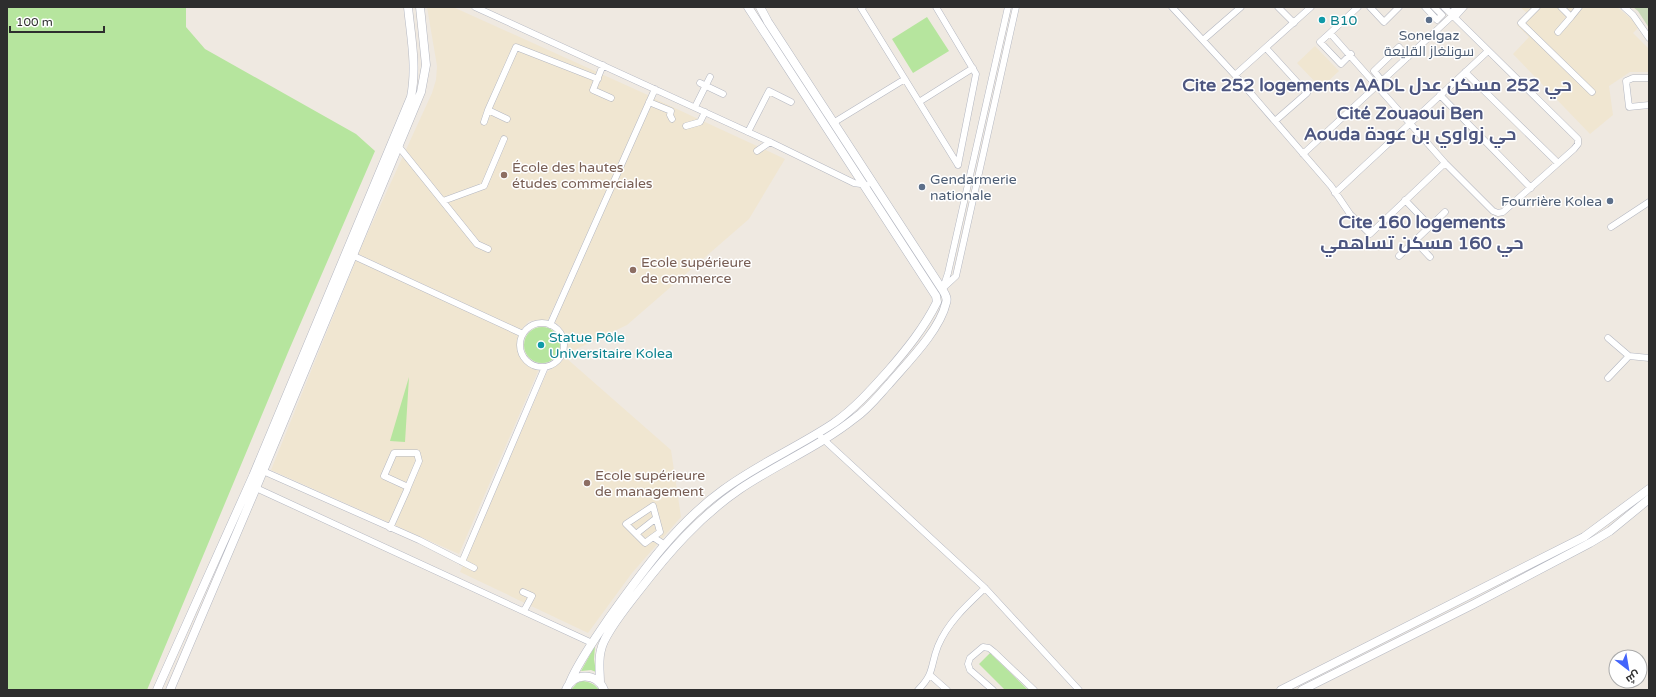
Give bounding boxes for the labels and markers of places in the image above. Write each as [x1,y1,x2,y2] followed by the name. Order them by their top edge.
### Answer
[1330,12,1357,29] place label: B10
[1317,15,1327,25] marker: B10
[1424,15,1434,25] marker: Sonelgaz سونلغاز القليعة
[1384,27,1474,60] place label: Sonelgaz سونلغاز القليعة
[512,159,653,192] place label: École des hautes études commerciales
[499,170,509,180] marker: École des hautes études commerciales
[930,171,1017,204] place label: Gendarmerie nationale
[917,182,927,192] marker: Gendarmerie nationale
[1501,193,1602,210] place label: Fourrière Kolea
[1605,196,1615,206] marker: Fourrière Kolea
[641,254,751,287] place label: Ecole supérieure de commerce
[628,265,638,275] marker: Ecole supérieure de commerce
[549,329,673,362] place label: Statue Pôle Universitaire Kolea
[536,340,546,350] marker: Statue Pôle Universitaire Kolea
[595,467,705,500] place label: Ecole supérieure de management
[582,478,592,488] marker: Ecole supérieure de management

